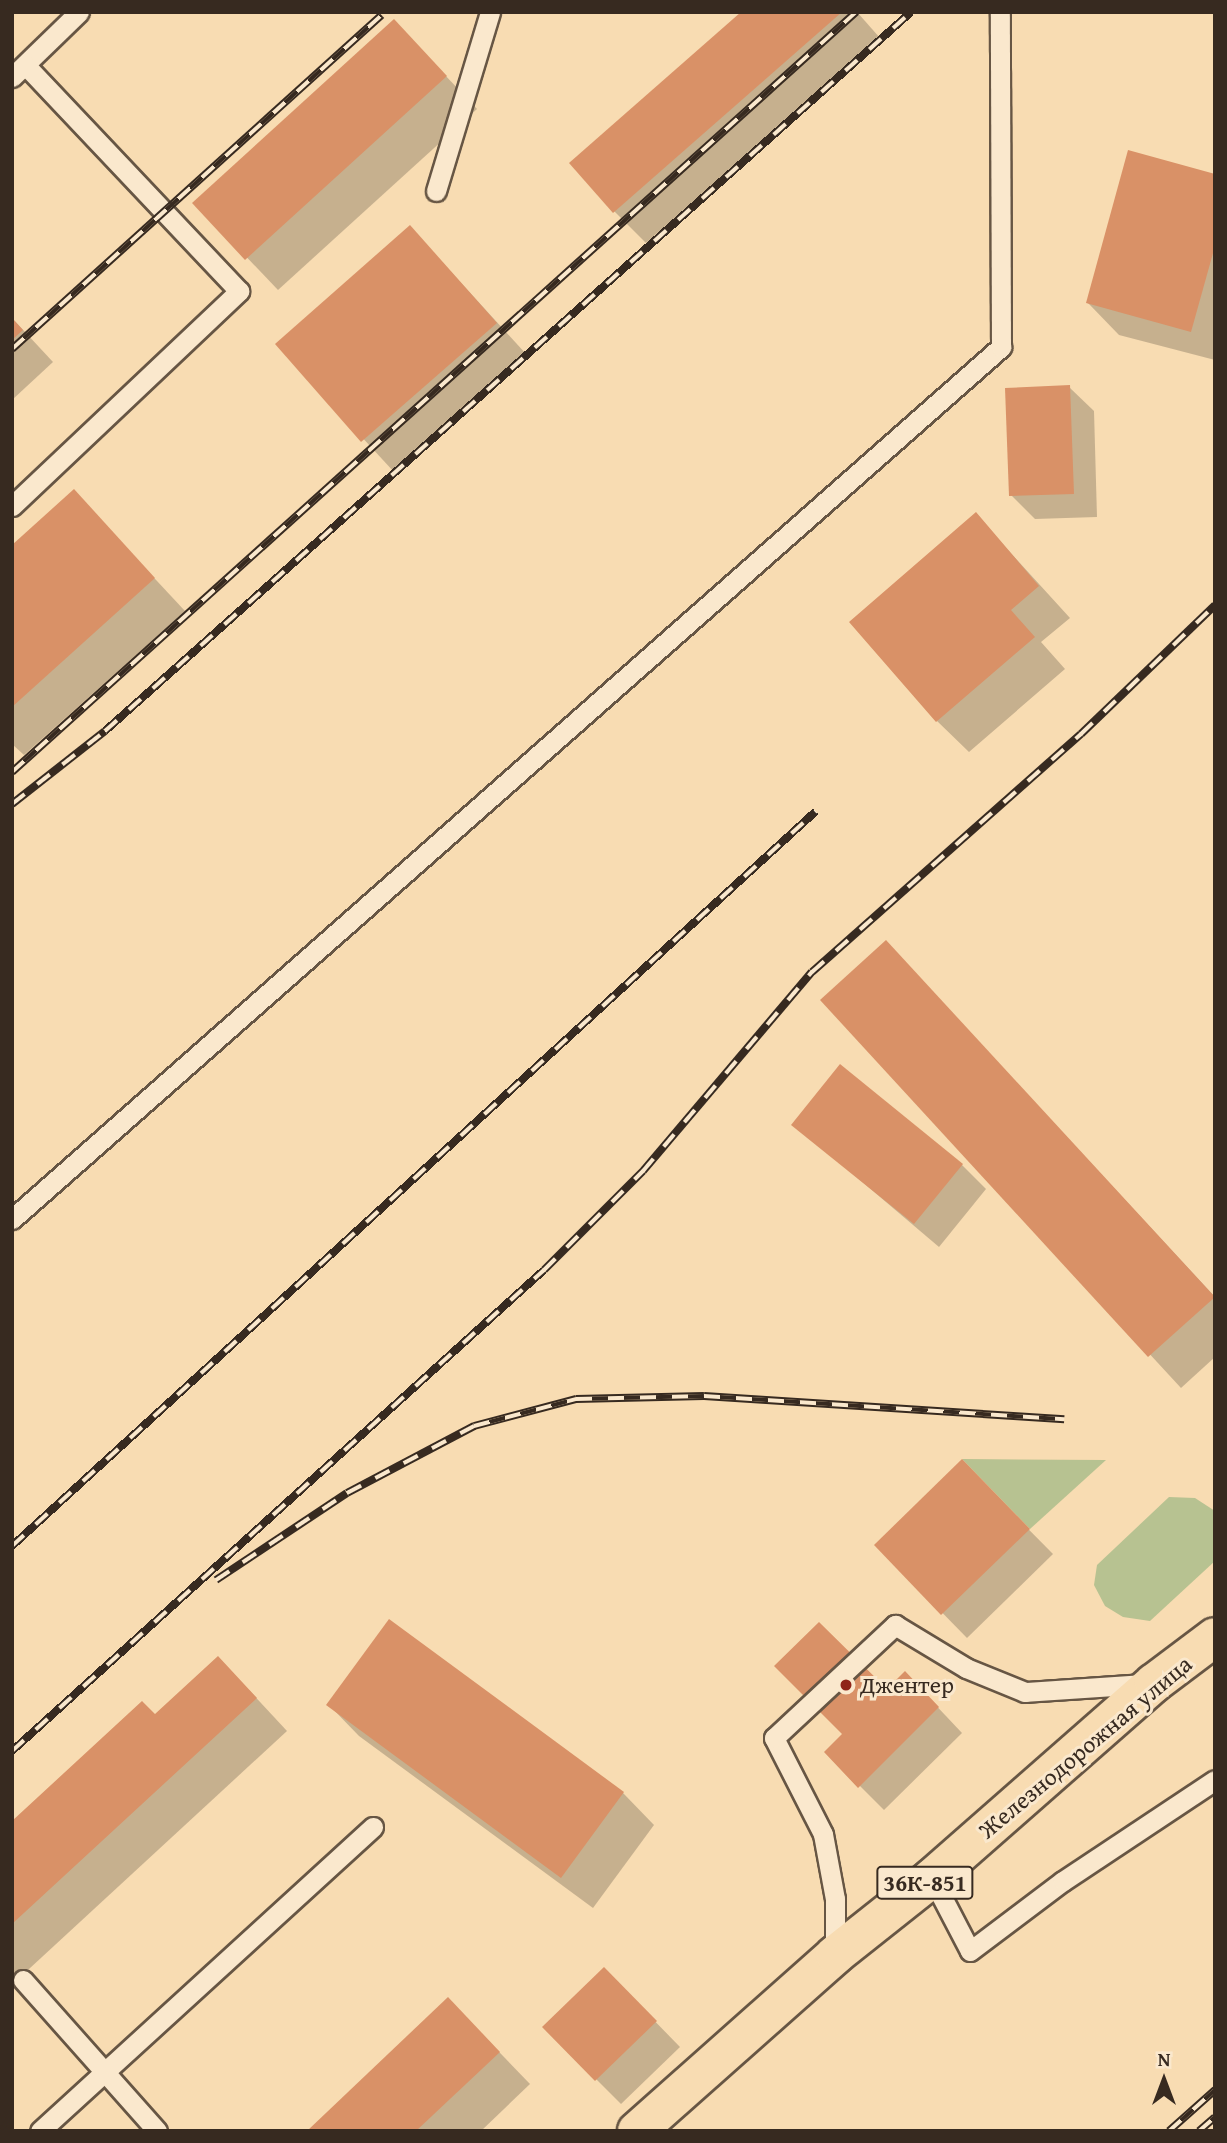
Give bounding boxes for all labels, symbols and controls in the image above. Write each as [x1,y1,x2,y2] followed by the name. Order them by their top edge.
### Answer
[973,1649,1197,1845] street label: Железнодорожная улица
[860,1671,954,1699] place label: Джентер
[838,1677,854,1693] marker: Джентер
[876,1864,974,1902] road number: 36К-851
[1129,2045,1199,2115] north arrow
[1158,2045,1170,2073] text: N

